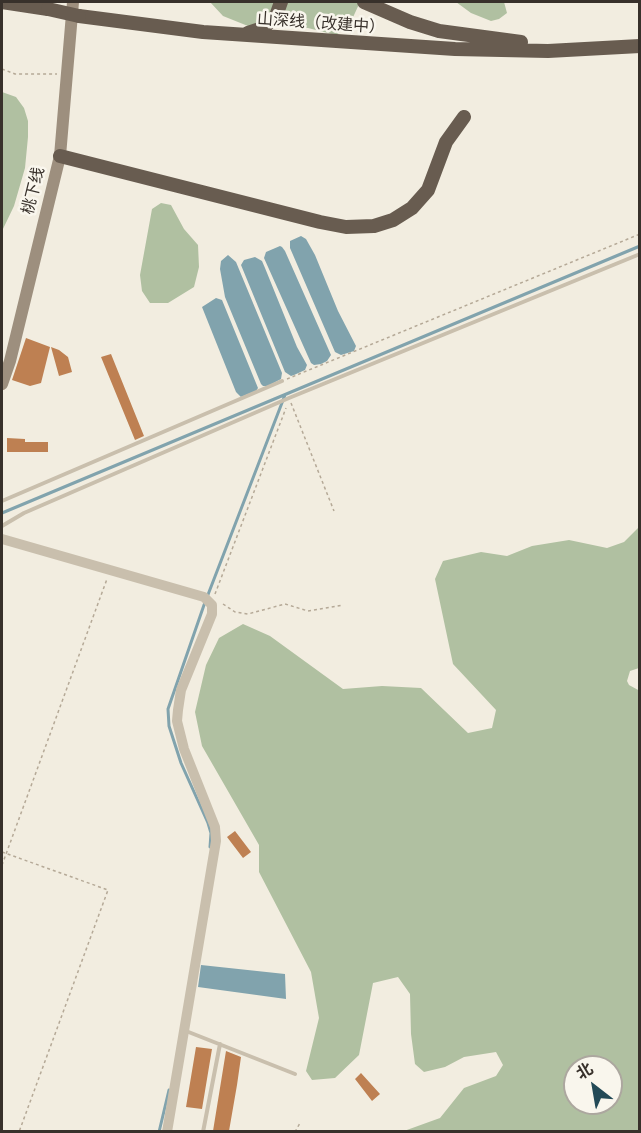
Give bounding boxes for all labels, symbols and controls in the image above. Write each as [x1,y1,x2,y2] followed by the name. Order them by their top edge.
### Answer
[256,10,386,38] street label: 山深线（改建中）
[19,165,49,217] street label: 桃下线
[563,1055,623,1115] north arrow
[573,1059,597,1084] text: 北

